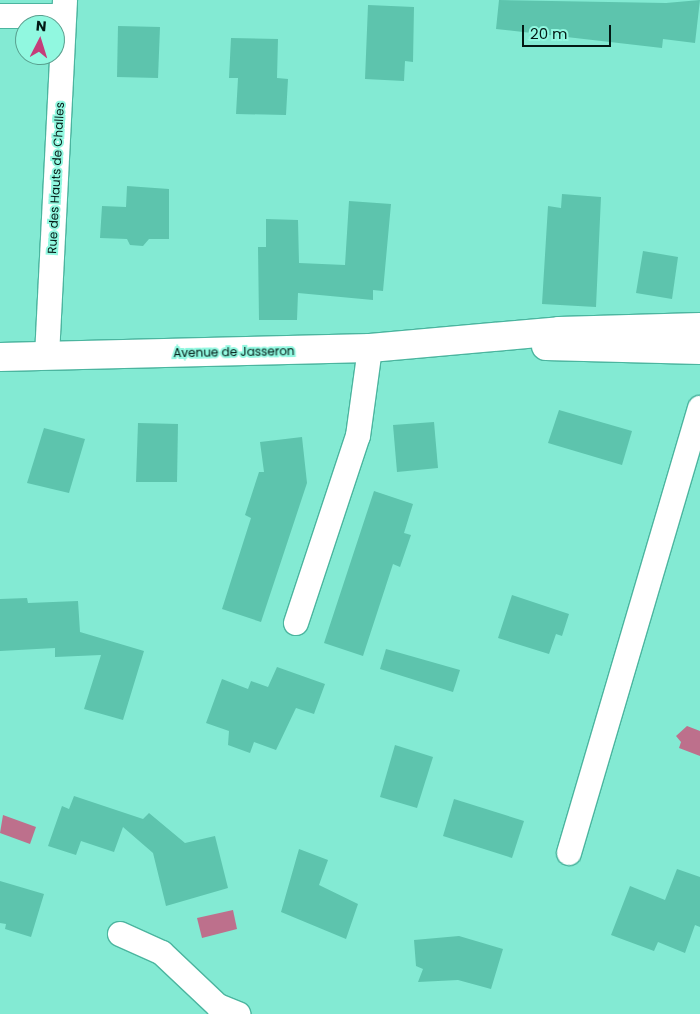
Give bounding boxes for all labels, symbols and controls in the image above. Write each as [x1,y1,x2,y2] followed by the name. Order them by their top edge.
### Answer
[15,15,65,65] north arrow
[525,15,614,47] scale bar
[35,16,47,36] text: N
[530,23,568,44] text: 20 m
[45,102,67,254] street label: Rue des Hauts de Challes
[173,344,295,360] street label: Avenue de Jasseron

